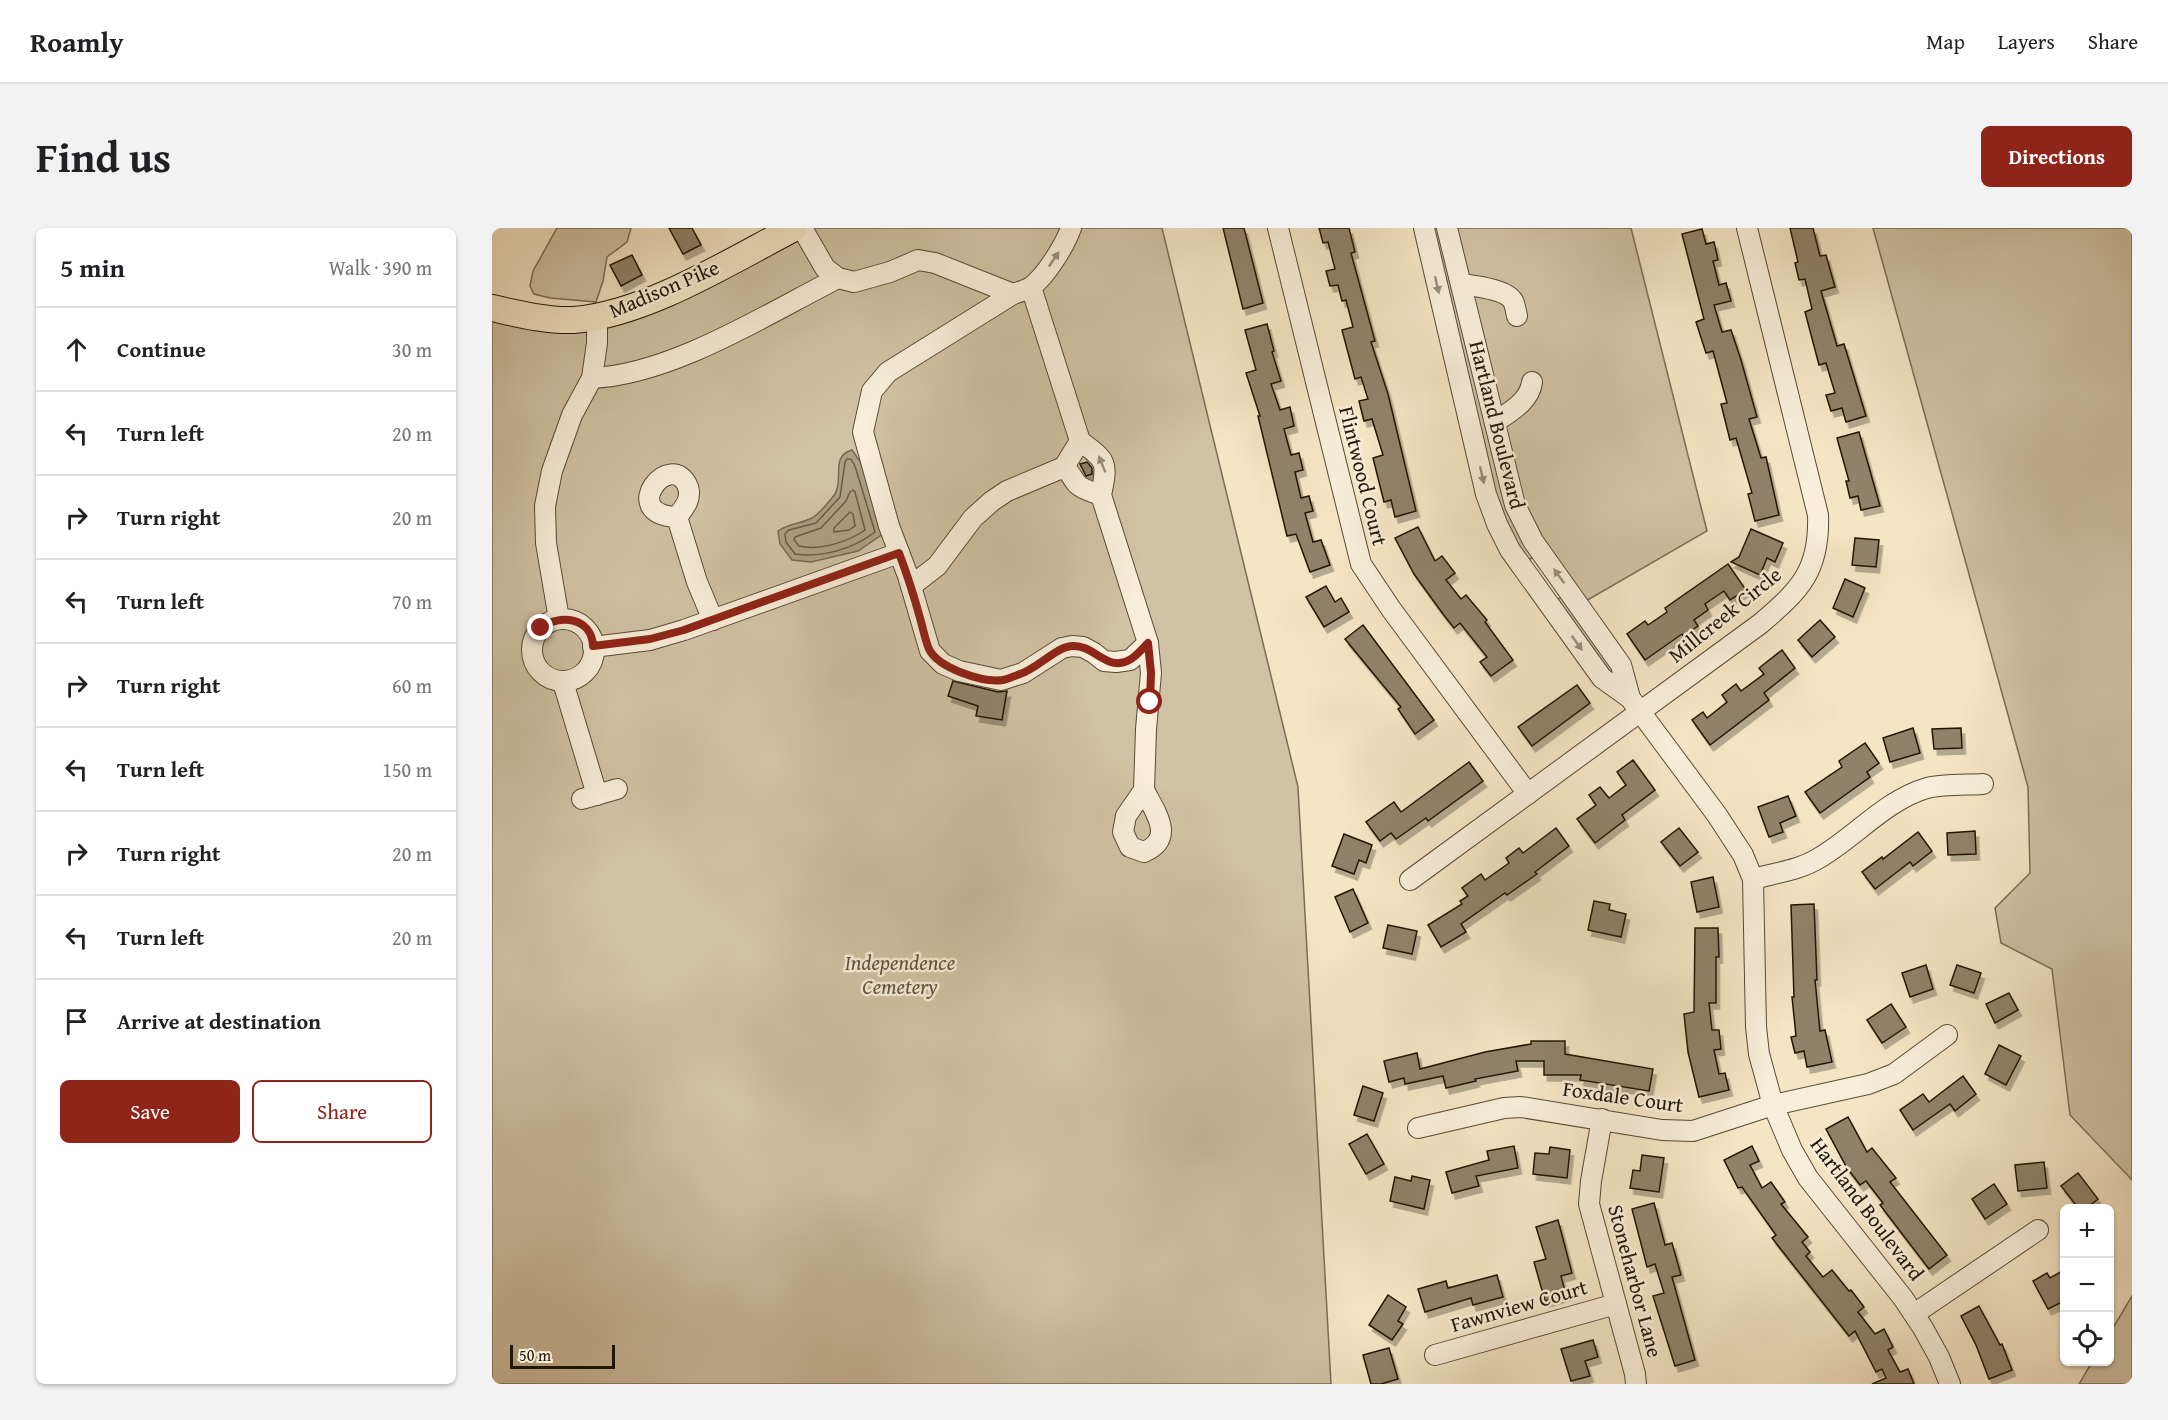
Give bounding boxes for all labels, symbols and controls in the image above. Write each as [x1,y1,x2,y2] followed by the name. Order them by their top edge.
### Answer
[30,21,124,62] text: Roamly
[1926,26,1965,57] text: Map
[1998,26,2055,57] text: Layers
[2088,26,2138,57] text: Share
[36,126,171,187] text: Find us
[1981,126,2132,187] button: Directions
[60,248,125,287] text: 5 min
[604,251,724,326] street label: Madison Pike
[1048,252,1060,268] one-way arrow
[329,253,432,282] text: Walk · 390 m
[1433,276,1442,295] one-way arrow
[60,333,93,366] icon: ahead
[117,333,206,365] text: Continue
[392,335,432,364] text: 30 m
[1462,337,1534,513] street label: Hartland Boulevard
[1331,403,1396,549] street label: Flintwood Court
[60,417,93,450] icon: left
[117,417,204,449] text: Turn left
[392,419,432,448] text: 20 m
[1097,454,1107,472] one-way arrow
[1477,466,1487,484] one-way arrow
[60,501,93,534] icon: right
[117,501,220,533] text: Turn right
[392,503,432,532] text: 20 m
[1661,559,1788,670] street label: Millcreek Circle
[1553,569,1565,584] one-way arrow
[60,585,93,618] icon: left
[117,585,204,617] text: Turn left
[392,587,432,616] text: 70 m
[527,614,553,640] route end
[1571,634,1583,650] one-way arrow
[60,669,93,702] icon: right
[117,669,220,701] text: Turn right
[392,671,432,700] text: 60 m
[1136,688,1162,714] route start
[60,753,93,786] icon: left
[117,753,204,785] text: Turn left
[382,755,432,784] text: 150 m
[60,837,93,870] icon: right
[117,837,220,869] text: Turn right
[392,839,432,868] text: 20 m
[60,921,93,954] icon: left
[117,921,204,953] text: Turn left
[392,923,432,952] text: 20 m
[845,947,955,1002] park label: Independence Cemetery
[60,1005,93,1038] icon: arrive
[117,1005,321,1037] text: Arrive at destination
[1561,1073,1686,1120] street label: Foxdale Court
[60,1080,240,1143] button: Save
[252,1080,432,1143] button: Share
[1803,1130,1932,1288] street label: Hartland Boulevard
[1600,1201,1671,1361] street label: Stoneharbor Lane
[2060,1204,2114,1366] map controls
[2060,1204,2114,1258] button: +
[2060,1258,2114,1312] button: −
[1447,1271,1591,1340] street label: Fawnview Court
[2060,1312,2114,1366] button: locate
[510,1342,615,1370] scale bar
[519,1343,551,1367] text: 50 m

